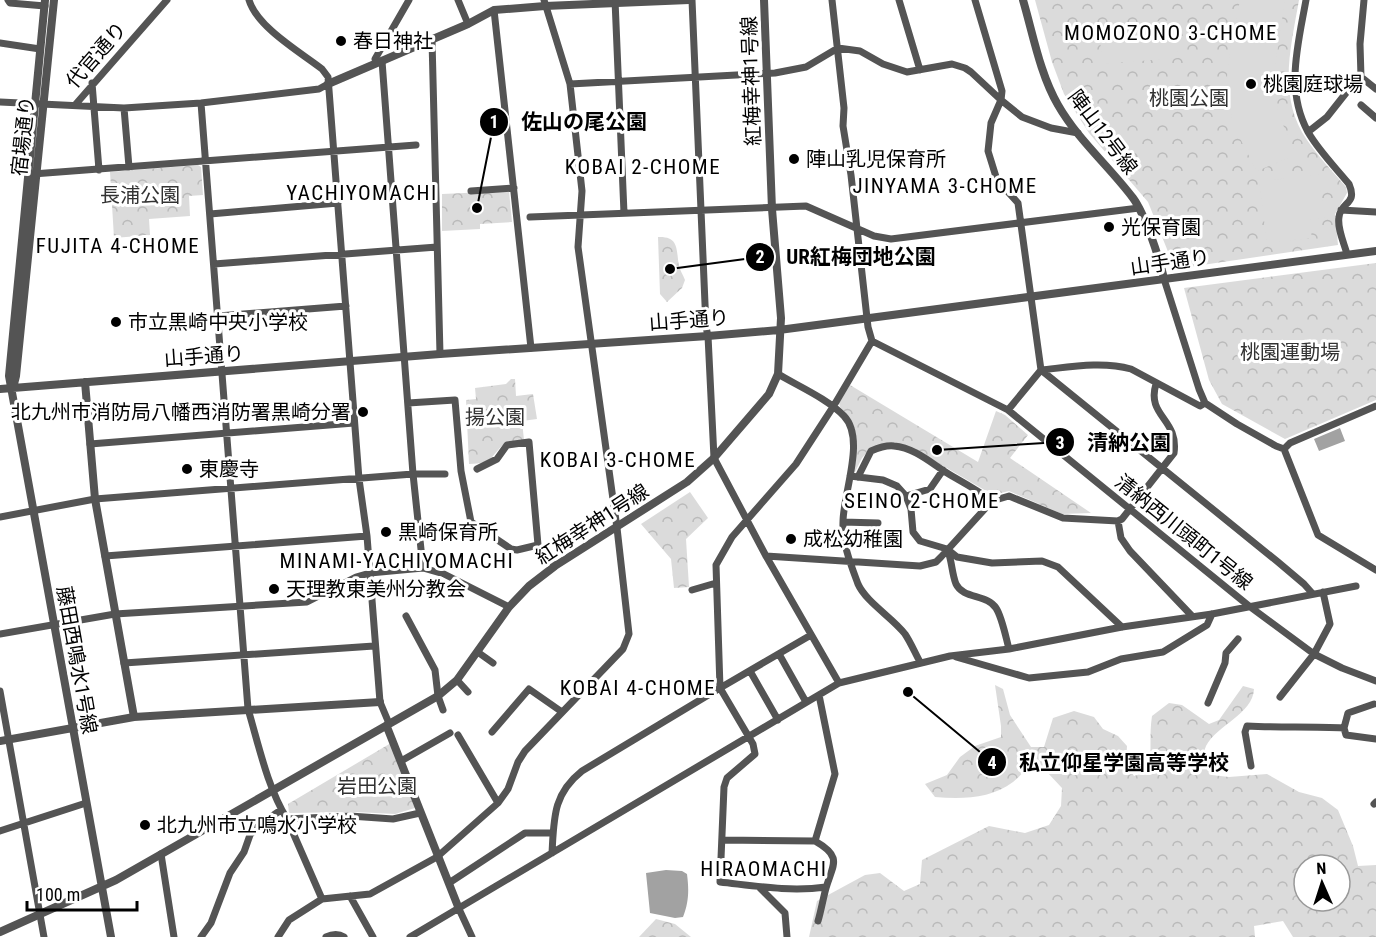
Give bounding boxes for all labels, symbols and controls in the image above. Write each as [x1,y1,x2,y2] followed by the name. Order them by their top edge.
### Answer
[737,16,765,146] street label: 紅梅幸神1号線
[61,17,131,93] street label: 代官通り
[1064,21,1278,45] district label: MOMOZONO 3-CHOME
[353,29,433,53] place label: 春日神社
[334,34,348,48] marker: 春日神社
[1263,72,1363,96] place label: 桃園庭球場
[1244,77,1258,91] marker: 桃園庭球場
[1063,85,1143,179] street label: 陣山12号線
[1149,86,1229,110] park label: 桃園公園
[7,95,39,177] street label: 宿場通り
[479,102,659,141] callout: 佐山の尾公園
[521,110,647,134] text: 佐山の尾公園
[489,111,499,132] text: 1
[806,147,946,171] place label: 陣山乳児保育所
[787,152,801,166] marker: 陣山乳児保育所
[565,155,721,179] district label: KOBAI 2-CHOME
[852,174,1038,198] district label: JINYAMA 3-CHOME
[286,181,438,205] district label: YACHIYOMACHI
[100,183,180,207] park label: 長浦公園
[1121,215,1201,239] place label: 光保育園
[1102,220,1116,234] marker: 光保育園
[36,234,200,258] district label: FUJITA 4-CHOME
[745,238,948,277] callout: UR紅梅団地公園
[786,245,936,269] text: UR紅梅団地公園
[1129,245,1211,279] street label: 山手通り
[755,246,765,267] text: 2
[648,305,730,335] street label: 山手通り
[128,310,308,334] place label: 市立黒崎中央小学校
[109,315,123,329] marker: 市立黒崎中央小学校
[1240,340,1340,364] park label: 桃園運動場
[163,341,245,371] street label: 山手通り
[11,400,351,424] place label: 北九州市消防局八幡西消防署黒崎分署
[356,405,370,419] marker: 北九州市消防局八幡西消防署黒崎分署
[465,405,525,429] park label: 揚公園
[1045,423,1183,462] callout: 清納公園
[1087,431,1171,455] text: 清納公園
[1055,432,1065,453] text: 3
[540,448,696,472] district label: KOBAI 3-CHOME
[199,457,259,481] place label: 東慶寺
[180,462,194,476] marker: 東慶寺
[1110,469,1258,595] street label: 清納西川頭町1号線
[531,479,653,569] street label: 紅梅幸神1号線
[844,489,1000,513] district label: SEINO 2-CHOME
[398,520,498,544] place label: 黒崎保育所
[379,525,393,539] marker: 黒崎保育所
[803,527,903,551] place label: 成松幼稚園
[784,532,798,546] marker: 成松幼稚園
[280,549,514,573] district label: MINAMI-YACHIYOMACHI
[286,577,466,601] place label: 天理教東美州分教会
[267,582,281,596] marker: 天理教東美州分教会
[52,584,102,736] street label: 藤田西鳴水1号線
[560,676,716,700] district label: KOBAI 4-CHOME
[977,743,1241,782] callout: 私立仰星学園高等学校
[1019,751,1229,775] text: 私立仰星学園高等学校
[987,752,997,773] text: 4
[337,774,417,798] park label: 岩田公園
[157,813,357,837] place label: 北九州市立鳴水小学校
[138,818,152,832] marker: 北九州市立鳴水小学校
[1292,853,1352,913] north arrow
[700,857,828,881] district label: HIRAOMACHI
[1316,859,1327,878] text: N
[27,874,136,912] scale bar
[36,884,80,905] text: 100 m

